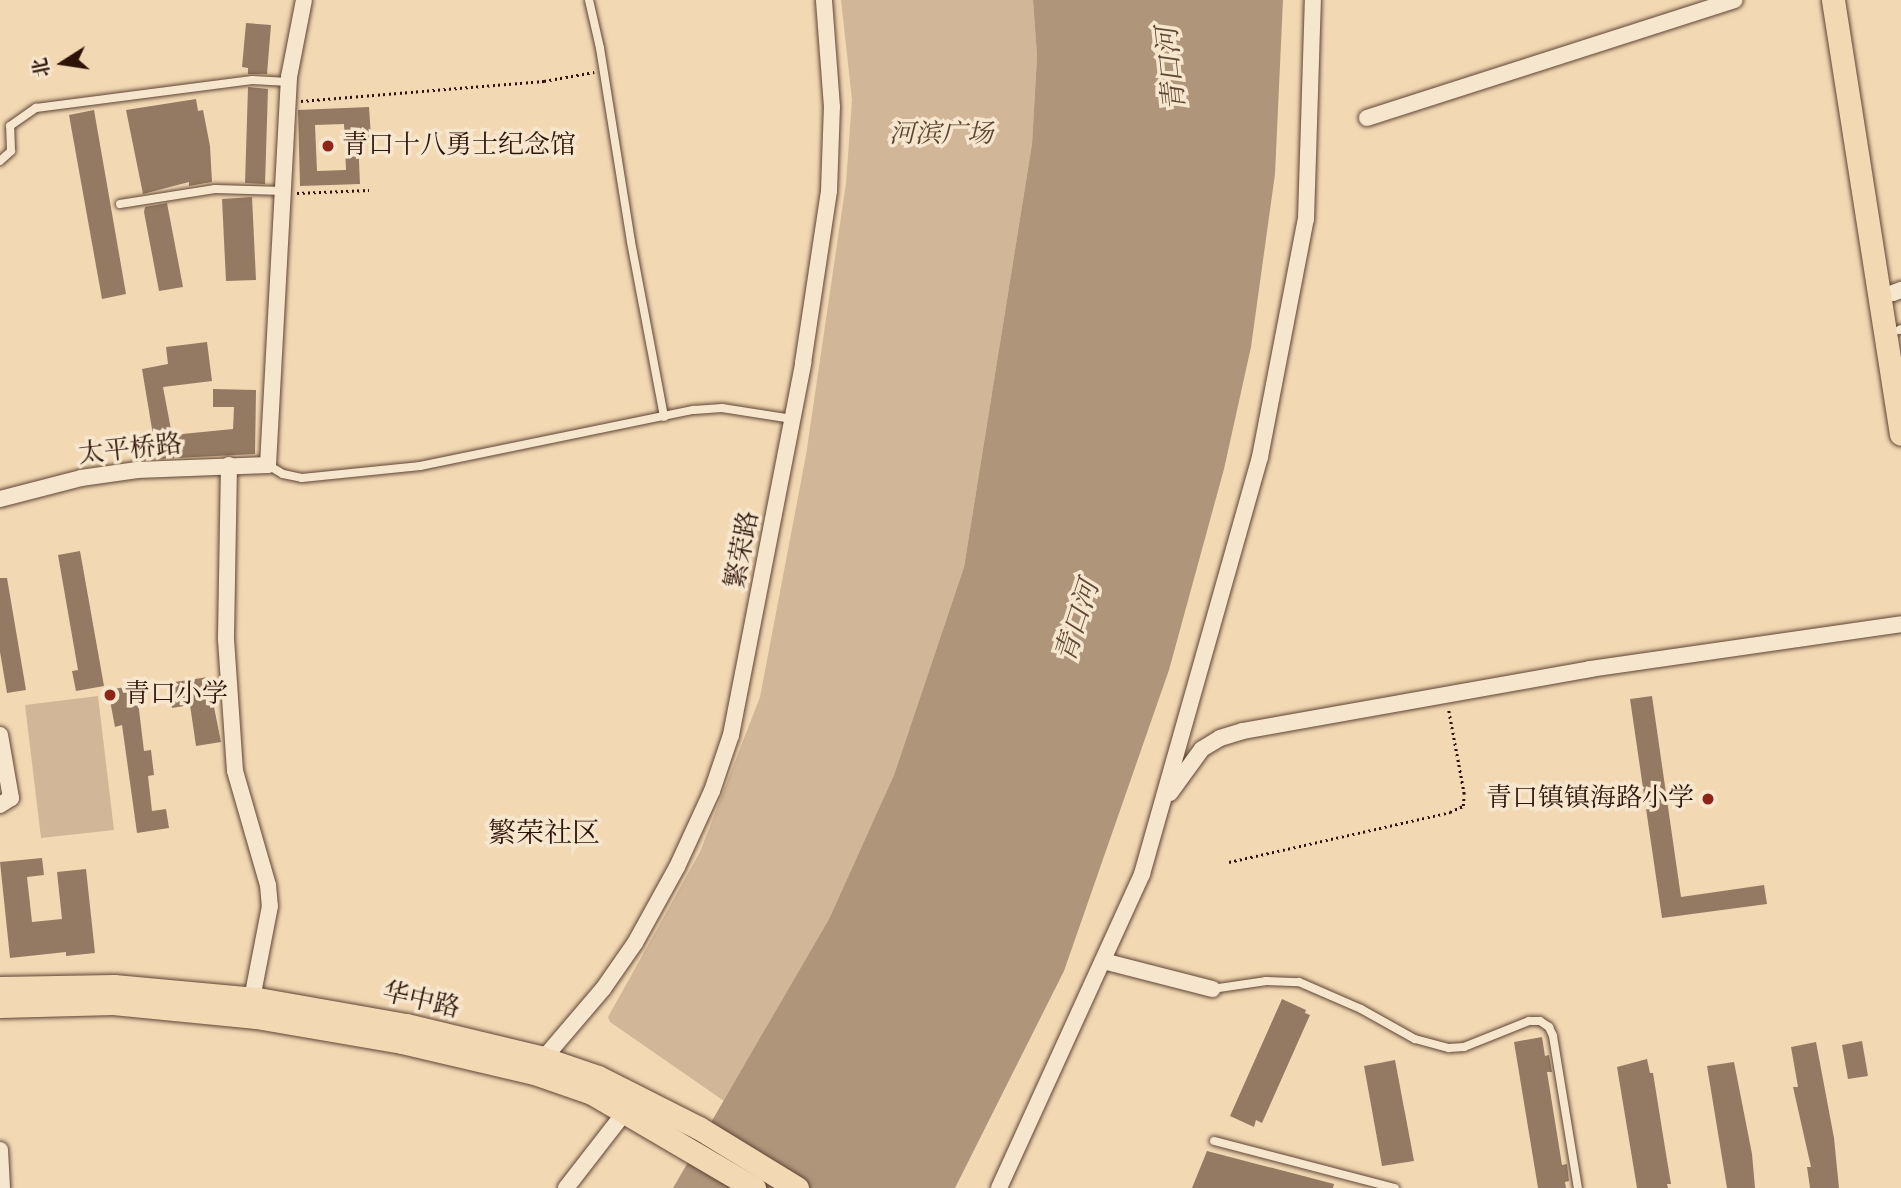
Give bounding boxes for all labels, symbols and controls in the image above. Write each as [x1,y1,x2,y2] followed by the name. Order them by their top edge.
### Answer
[1152,25,1194,113] water label: 青口河
[28,28,98,98] north arrow
[29,56,56,79] text: 北
[889,119,993,151] park label: 河滨广场
[342,130,576,162] place label: 青口十八勇士纪念馆
[320,138,336,154] marker: 青口十八勇士纪念馆
[77,429,183,471] street label: 太平桥路
[720,509,766,591] street label: 繁荣路
[1050,577,1108,667] water label: 青口河
[124,679,228,711] place label: 青口小学
[102,687,118,703] marker: 青口小学
[1486,783,1694,815] place label: 青口镇镇海路小学
[1700,791,1716,807] marker: 青口镇镇海路小学
[488,818,600,852] district label: 繁荣社区
[379,977,463,1025] street label: 华中路

